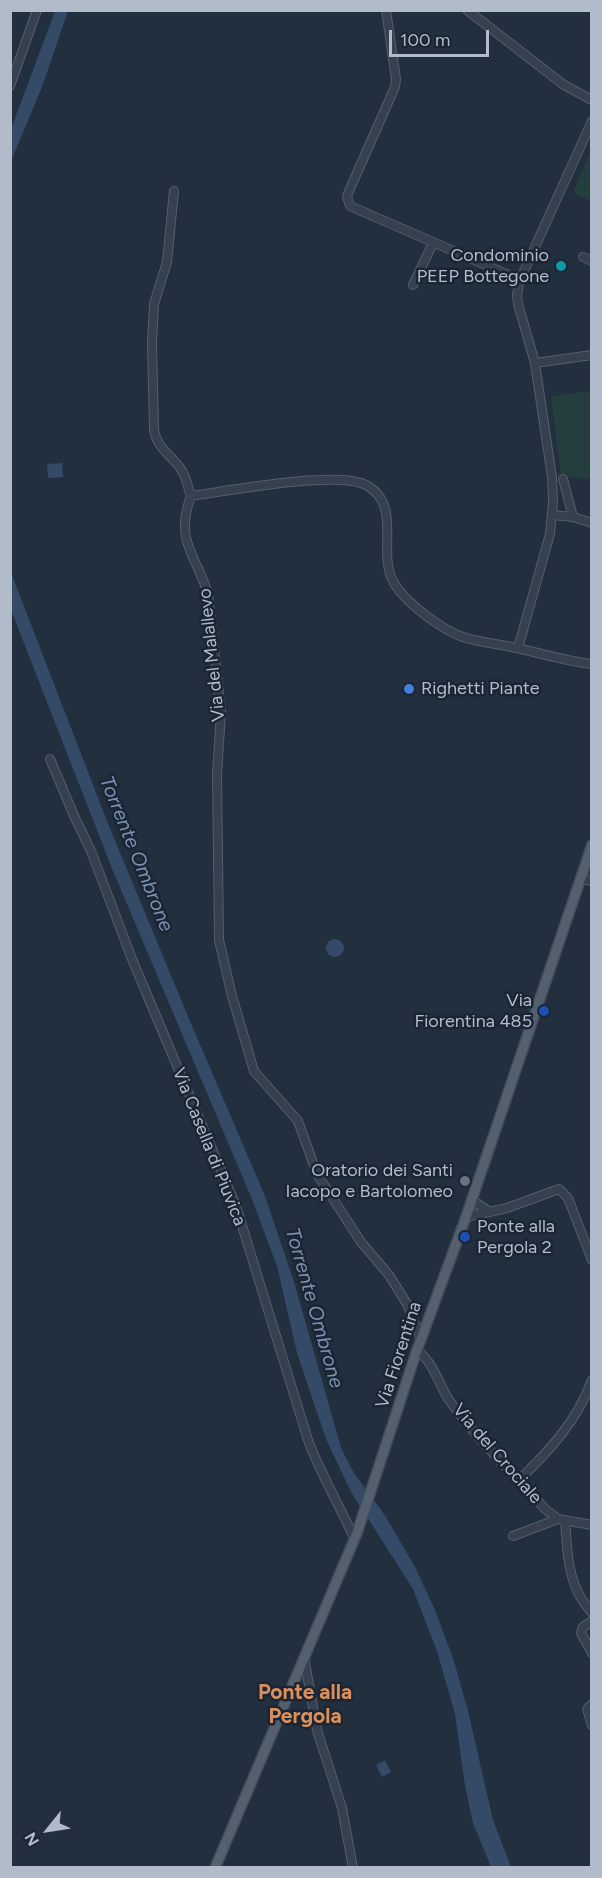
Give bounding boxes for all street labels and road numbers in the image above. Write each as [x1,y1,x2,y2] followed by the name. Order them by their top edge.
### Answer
[194,587,230,723] street label: Via del Malallevo
[167,1065,251,1229] street label: Via Casella di Piuvica
[372,1299,426,1411] street label: Via Fiorentina
[448,1400,546,1508] street label: Via del Crociale

